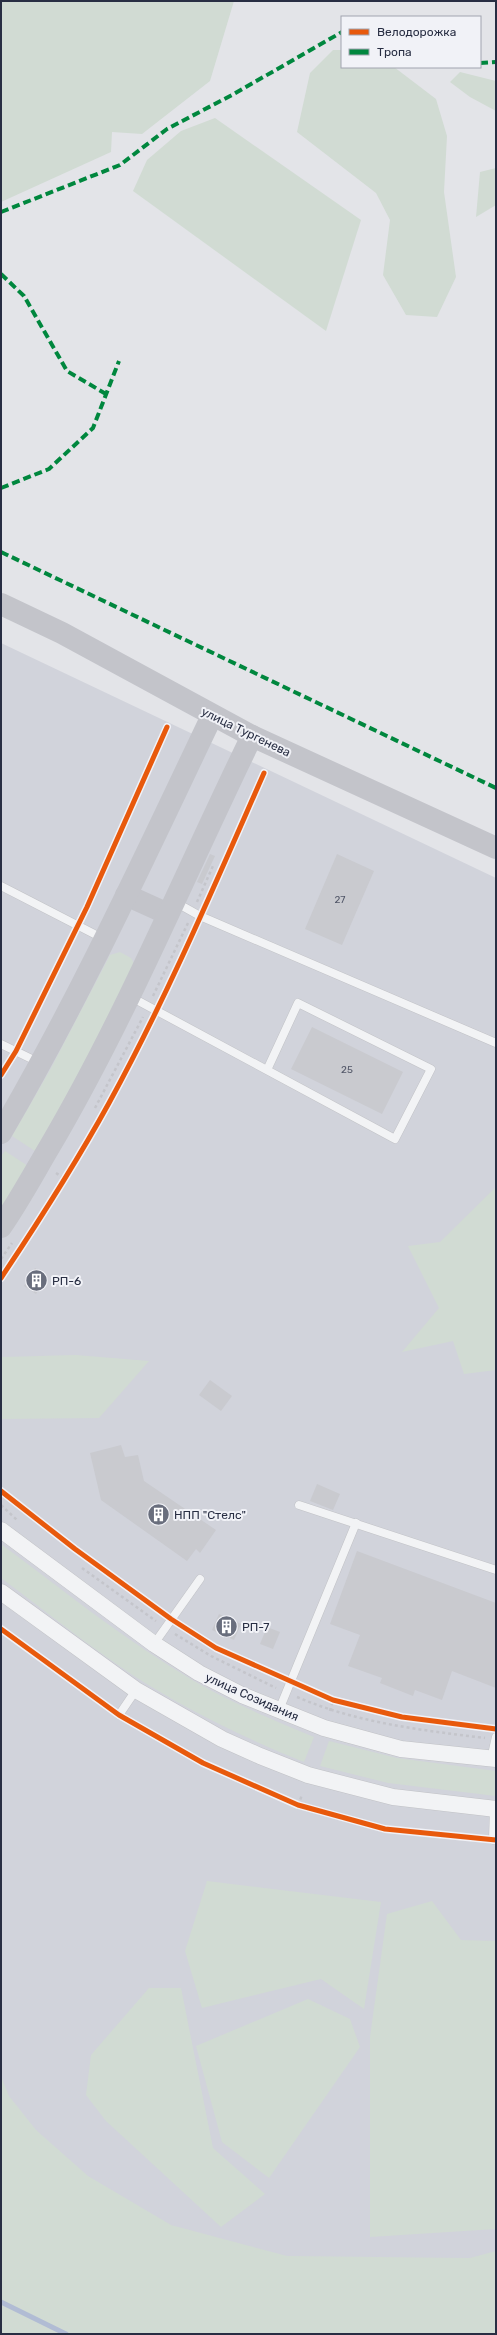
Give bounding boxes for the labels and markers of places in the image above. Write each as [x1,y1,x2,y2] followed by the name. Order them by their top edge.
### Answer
[23,1268,49,1294] building icon: РП-6
[52,1274,81,1288] place label: РП-6
[145,1502,171,1528] building icon: НПП "Стелс"
[174,1508,246,1522] place label: НПП "Стелс"
[213,1614,239,1640] building icon: РП-7
[242,1620,269,1634] place label: РП-7

